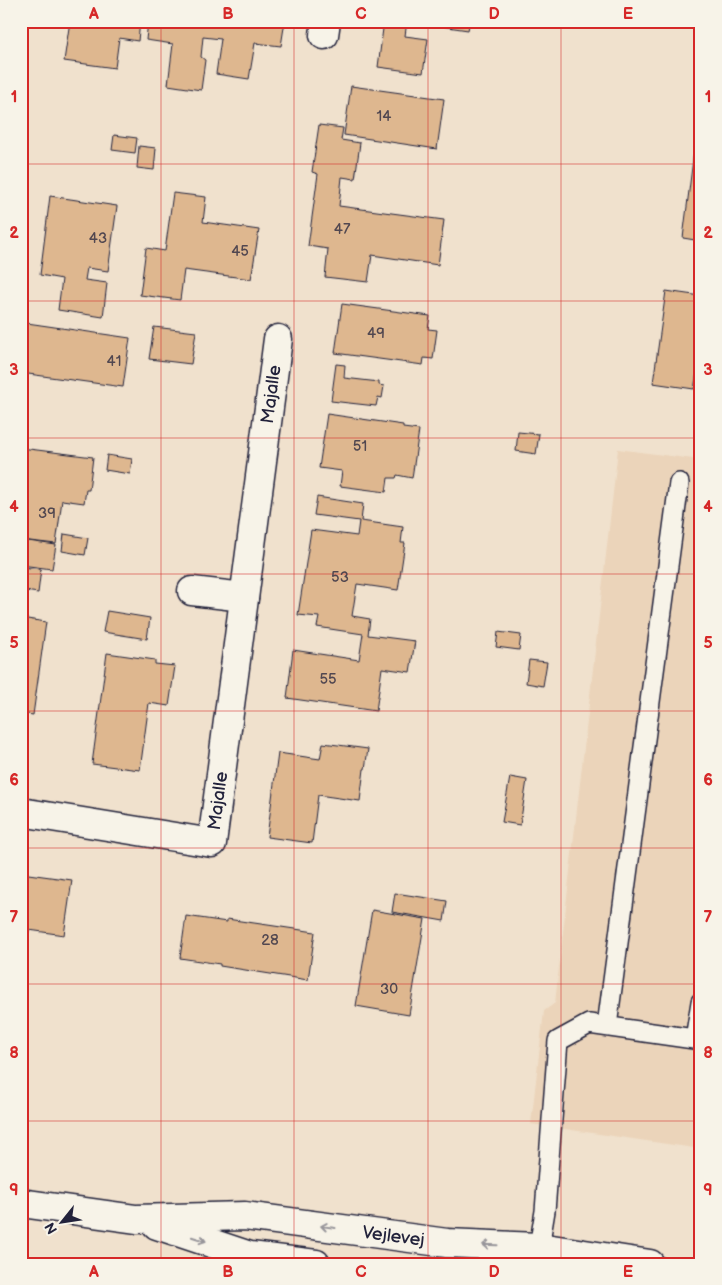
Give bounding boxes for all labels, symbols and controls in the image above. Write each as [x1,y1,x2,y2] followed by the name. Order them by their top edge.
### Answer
[88,5,99,24] text: A
[222,5,234,24] text: B
[355,5,367,24] text: C
[488,5,500,24] text: D
[623,5,633,24] text: E
[11,88,17,107] text: 1
[705,88,711,107] text: 1
[377,107,391,126] house number: 14
[334,220,351,239] house number: 47
[9,224,19,243] text: 2
[703,224,713,243] text: 2
[89,229,107,248] house number: 43
[231,242,249,261] house number: 45
[367,324,385,343] house number: 49
[107,352,121,371] house number: 41
[9,361,19,380] text: 3
[703,361,713,380] text: 3
[257,364,286,425] street label: Majalle
[353,437,367,456] house number: 51
[9,498,19,517] text: 4
[703,498,713,517] text: 4
[38,504,56,523] house number: 39
[331,568,349,587] house number: 53
[9,634,19,653] text: 5
[703,634,713,653] text: 5
[319,670,337,689] house number: 55
[204,770,232,831] street label: Majalle
[9,771,19,790] text: 6
[703,771,713,790] text: 6
[10,908,19,927] text: 7
[704,908,713,927] text: 7
[261,931,279,950] house number: 28
[380,980,398,999] house number: 30
[9,1044,19,1063] text: 8
[703,1044,713,1063] text: 8
[9,1181,19,1200] text: 9
[703,1181,713,1200] text: 9
[38,1198,88,1248] north arrow
[41,1219,61,1237] text: N
[321,1222,337,1232] one-way arrow
[361,1222,426,1251] street label: Vejlevej
[191,1235,207,1244] one-way arrow
[482,1240,498,1250] one-way arrow
[88,1263,99,1282] text: A
[222,1263,234,1282] text: B
[355,1263,367,1282] text: C
[488,1263,500,1282] text: D
[623,1263,633,1282] text: E

